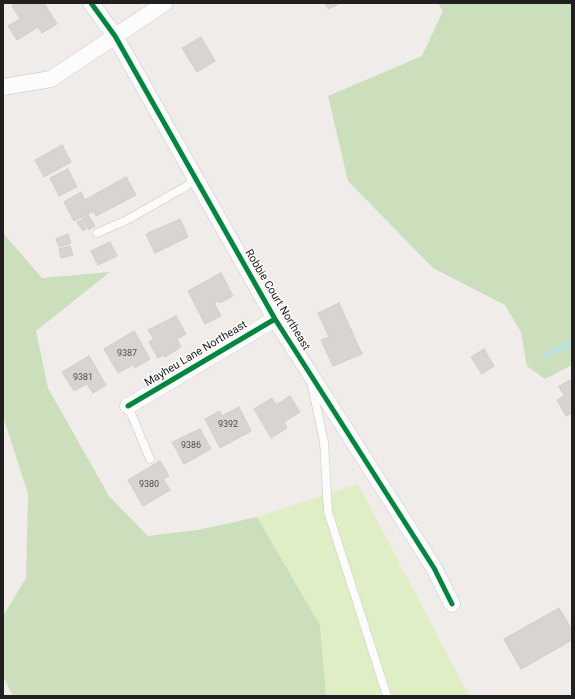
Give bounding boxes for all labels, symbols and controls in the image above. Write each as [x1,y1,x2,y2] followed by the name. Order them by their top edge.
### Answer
[242,247,312,353] street label: Robbie Court Northeast
[143,318,249,390] street label: Mayheu Lane Northeast
[117,349,137,359] house number: 9387
[73,373,93,383] house number: 9381
[218,420,238,430] house number: 9392
[181,441,201,451] house number: 9386
[139,480,159,490] house number: 9380

